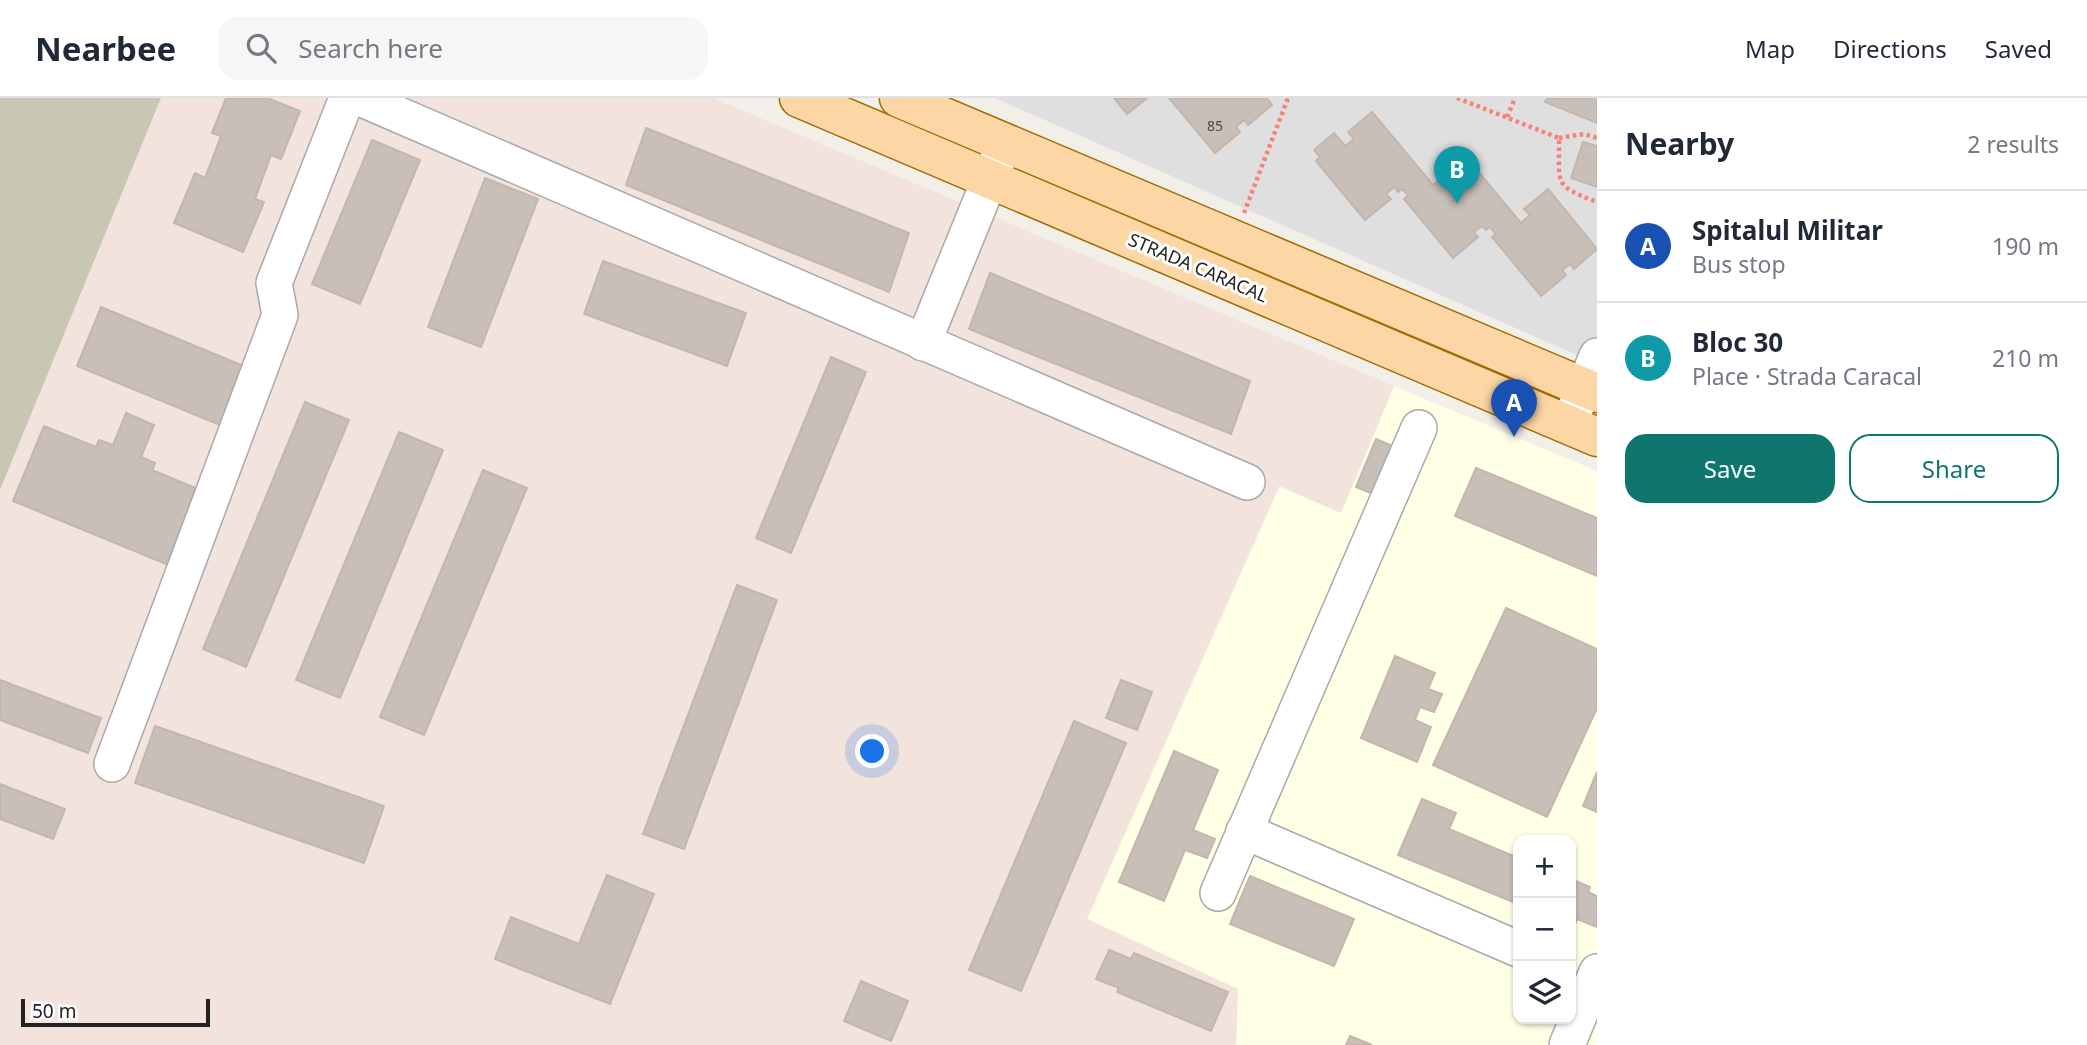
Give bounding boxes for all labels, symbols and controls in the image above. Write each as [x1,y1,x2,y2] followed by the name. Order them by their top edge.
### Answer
[218,17,708,80] search box
[35,26,176,71] text: Nearbee
[242,29,280,67] icon: search
[298,30,443,66] text: Search here
[1745,32,1795,65] text: Map
[1833,32,1947,65] text: Directions
[1985,32,2052,65] text: Saved
[1207,116,1223,135] house number: 85
[1625,123,1734,164] text: Nearby
[1967,128,2059,160] text: 2 results
[1434,146,1480,204] pin: B
[1692,212,1883,248] text: Spitalul Militar
[1125,227,1272,307] street label: STRADA CARACAL
[1640,230,1656,262] text: A
[1992,230,2059,262] text: 190 m
[1692,248,1786,280] text: Bus stop
[1692,324,1783,360] text: Bloc 30
[1640,342,1656,374] text: B
[1992,342,2059,374] text: 210 m
[1692,360,1922,392] text: Place · Strada Caracal
[1491,379,1537,437] pin: A
[1625,434,1835,503] button: Save
[1849,434,2059,503] button: Share
[855,734,889,768] your location
[1513,835,1576,1024] map controls
[1513,835,1576,898] button: +
[1513,898,1576,961] button: −
[1513,961,1576,1024] button: layers
[21,996,210,1028] scale bar
[32,998,76,1024] text: 50 m

